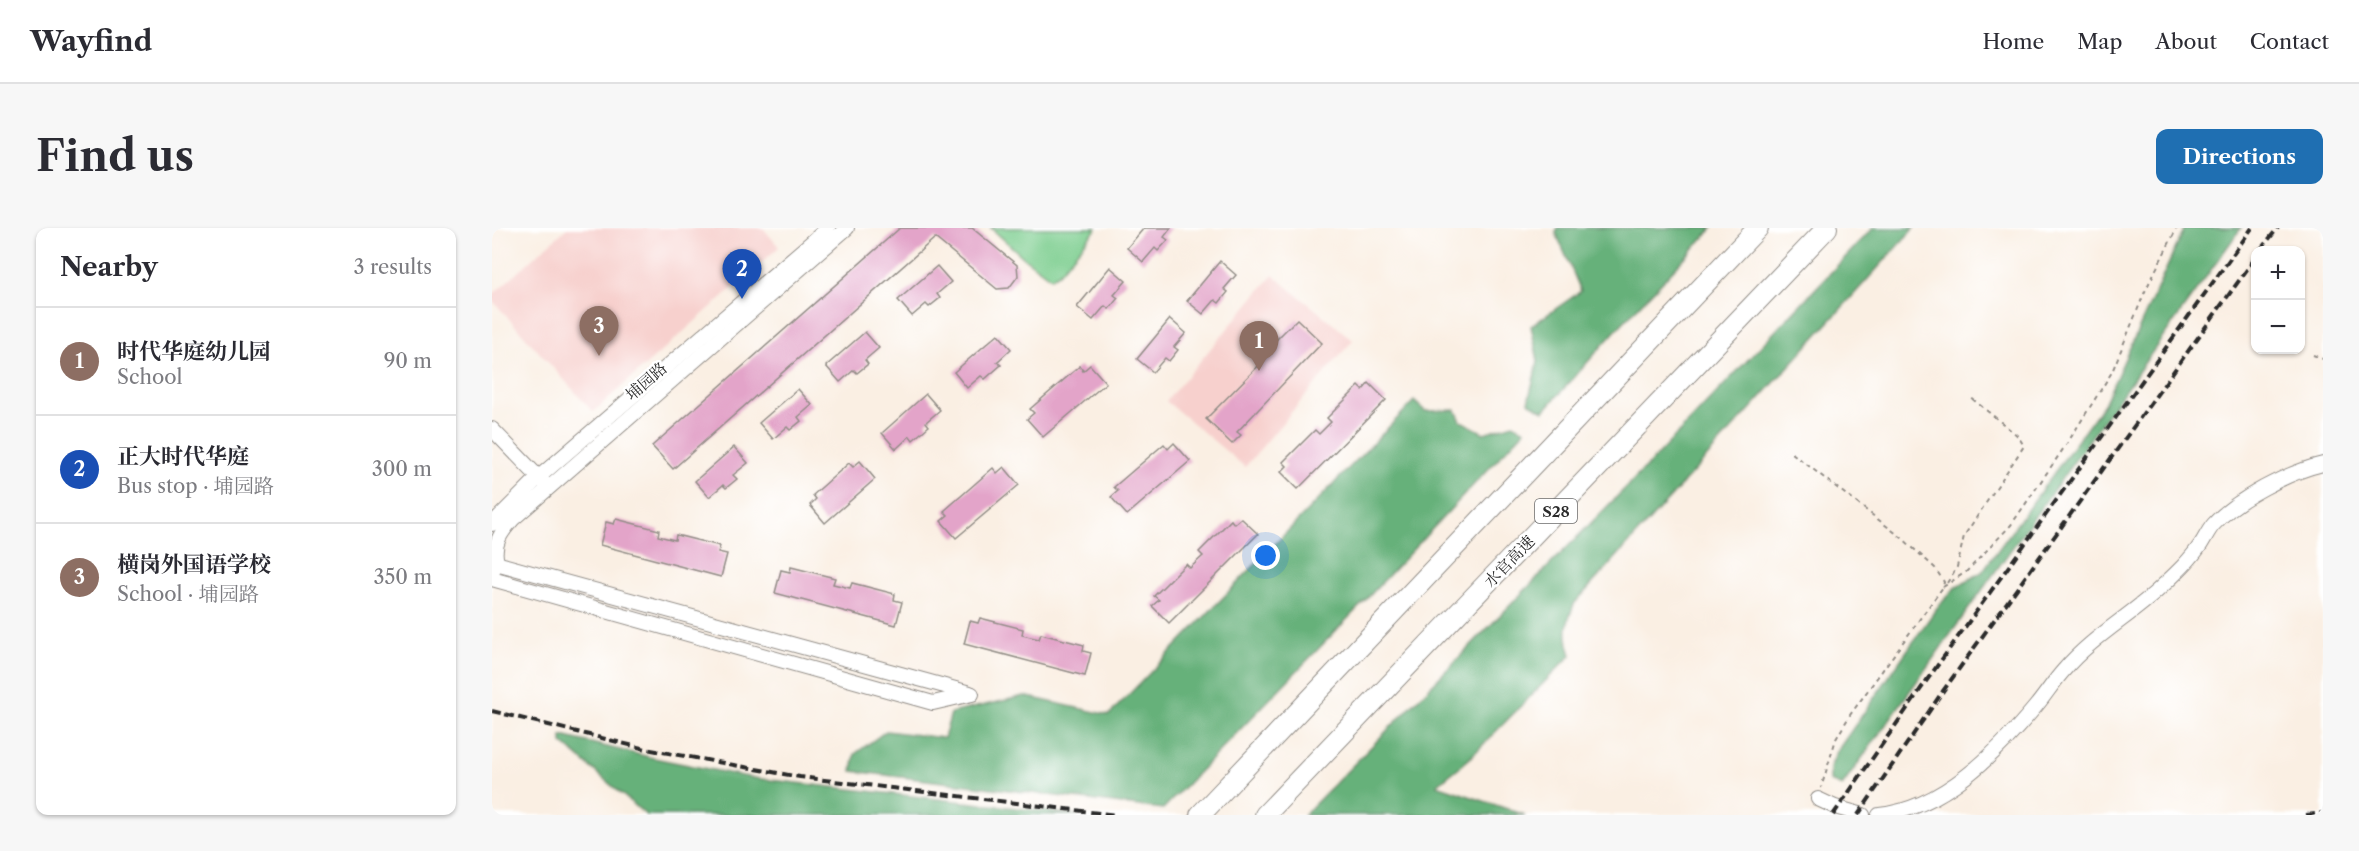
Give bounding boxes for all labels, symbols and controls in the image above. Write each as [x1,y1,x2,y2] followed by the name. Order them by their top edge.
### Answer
[30,24,152,58] text: Wayfind
[1983,29,2044,54] text: Home
[2077,29,2122,54] text: Map
[2155,29,2217,54] text: About
[2250,29,2329,54] text: Contact
[2156,129,2323,184] button: Directions
[36,130,194,182] text: Find us
[2251,246,2305,354] map controls
[2251,246,2305,300] button: +
[722,250,762,299] pin: 2
[60,251,158,283] text: Nearby
[354,255,432,279] text: 3 results
[2251,300,2305,354] button: −
[580,306,618,356] pin: 3
[1240,322,1278,371] pin: 1
[117,338,271,365] text: 时代华庭幼儿园
[75,349,84,373] text: 1
[384,349,432,373] text: 90 m
[621,358,671,404] street label: 埔园路
[117,365,182,389] text: School
[117,443,249,470] text: 正大时代华庭
[74,457,85,481] text: 2
[372,457,432,481] text: 300 m
[117,474,274,498] text: Bus stop · 埔园路
[1535,499,1577,523] road number: S28
[1480,531,1538,591] street label: 水官高速
[1251,541,1280,570] your location
[117,551,271,578] text: 横岗外国语学校
[74,565,85,589] text: 3
[374,565,432,589] text: 350 m
[117,582,259,606] text: School · 埔园路

